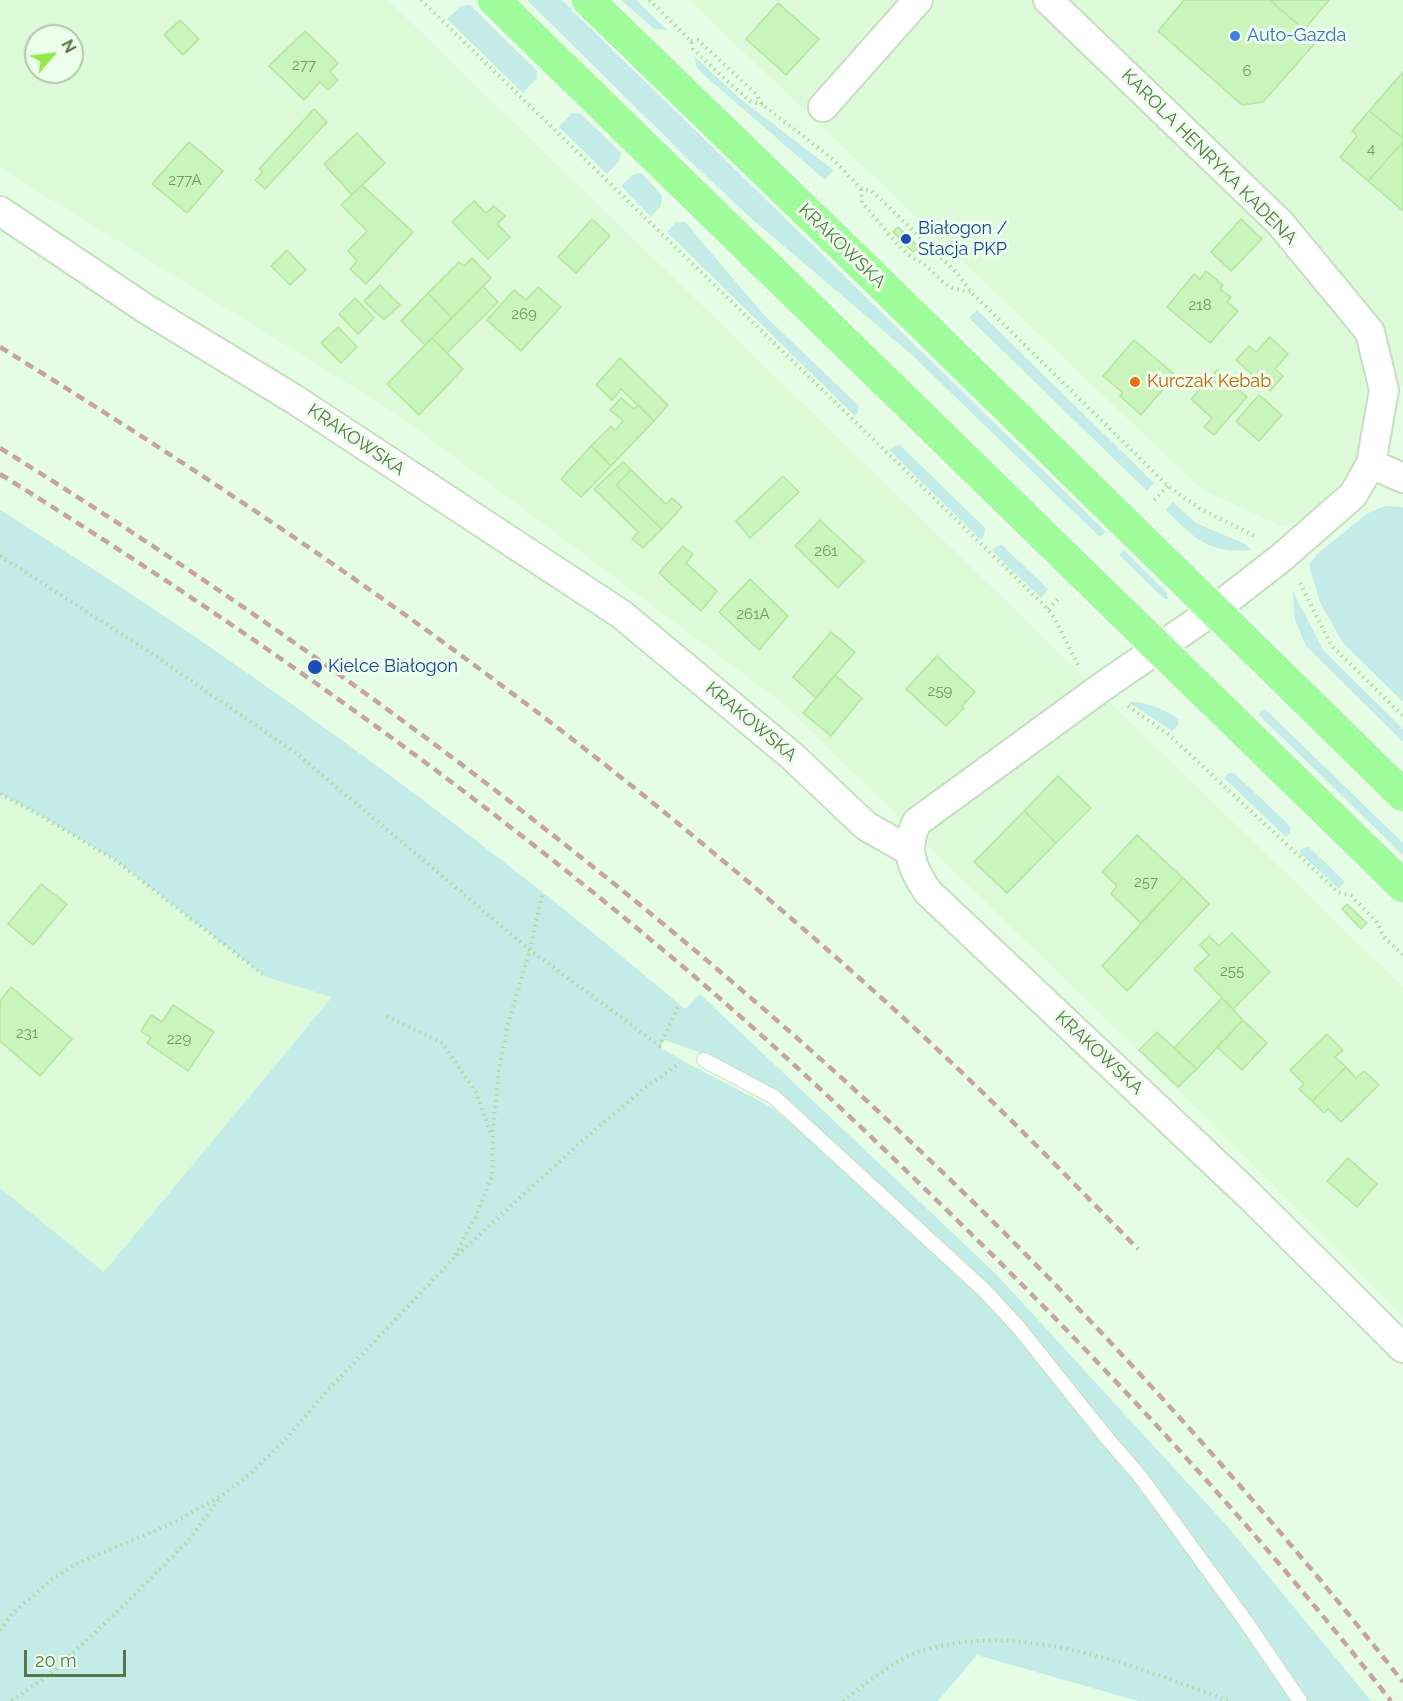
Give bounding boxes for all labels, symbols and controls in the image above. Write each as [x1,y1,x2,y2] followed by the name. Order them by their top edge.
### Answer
[24,24,84,84] north arrow
[1247,25,1346,47] place label: Auto-Gazda
[1228,29,1242,43] marker: Auto-Gazda
[57,36,80,56] text: N
[292,56,316,74] house number: 277
[1242,62,1252,80] house number: 6
[1117,65,1301,249] street label: KAROLA HENRYKA KADENA
[1367,140,1375,158] house number: 4
[168,171,202,189] house number: 277A
[794,199,890,293] street label: KRAKOWSKA
[918,218,1007,260] place label: Białogon / Stacja PKP
[899,232,913,246] marker: Białogon / Stacja PKP
[1188,296,1212,314] house number: 218
[511,305,537,323] house number: 269
[1147,371,1271,393] place label: Kurczak Kebab
[1128,375,1142,389] marker: Kurczak Kebab
[303,400,409,480] street label: KRAKOWSKA
[814,542,838,560] house number: 261
[736,605,770,623] house number: 261A
[328,656,458,678] place label: Kielce Białogon
[306,658,324,676] marker: Kielce Białogon
[701,678,801,766] street label: KRAKOWSKA
[928,682,952,700] house number: 259
[1134,873,1158,891] house number: 257
[1220,962,1244,980] house number: 255
[1050,1007,1148,1099] street label: KRAKOWSKA
[16,1024,38,1042] house number: 231
[167,1030,191,1048] house number: 229
[27,1638,129,1676] scale bar
[35,1650,77,1671] text: 20 m

